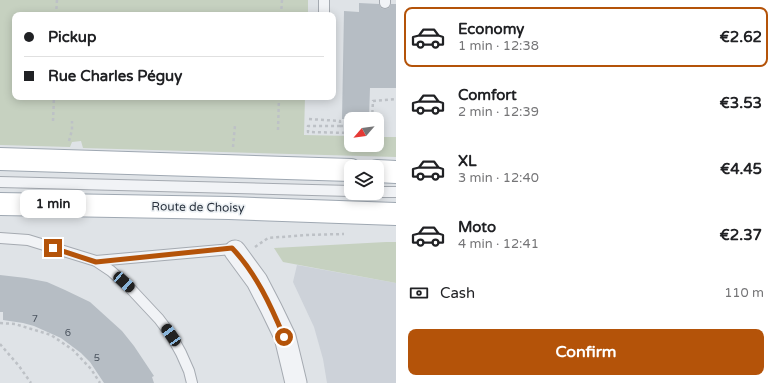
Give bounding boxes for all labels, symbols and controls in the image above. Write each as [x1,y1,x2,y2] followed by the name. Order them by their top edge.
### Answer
[410,19,446,55] icon: car
[458,20,524,38] text: Economy
[48,28,96,46] text: Pickup
[720,28,762,46] text: €2.62
[458,38,539,54] text: 1 min · 12:38
[48,67,182,85] text: Rue Charles Péguy
[410,85,446,121] icon: car
[458,86,517,104] text: Comfort
[720,94,762,112] text: €3.53
[458,104,539,120] text: 2 min · 12:39
[344,112,384,152] north arrow
[344,112,384,200] map controls
[410,151,446,187] icon: car
[458,152,477,170] text: XL
[344,160,384,200] button: layers
[720,160,762,178] text: €4.45
[458,170,539,186] text: 3 min · 12:40
[20,190,86,218] callout: 1 min
[36,196,70,212] text: 1 min
[151,199,245,215] street label: Route de Choisy
[410,217,446,253] icon: car
[458,218,496,236] text: Moto
[720,226,762,244] text: €2.37
[458,236,539,252] text: 4 min · 12:41
[44,239,62,257] route end
[111,270,137,294] car
[408,282,430,304] icon: cash
[440,284,475,302] text: Cash
[724,285,764,301] text: 110 m
[32,313,38,325] house number: 7
[159,322,183,348] car
[65,327,71,339] house number: 6
[275,328,293,346] route start
[408,329,764,375] button: Confirm
[94,352,100,364] house number: 5

